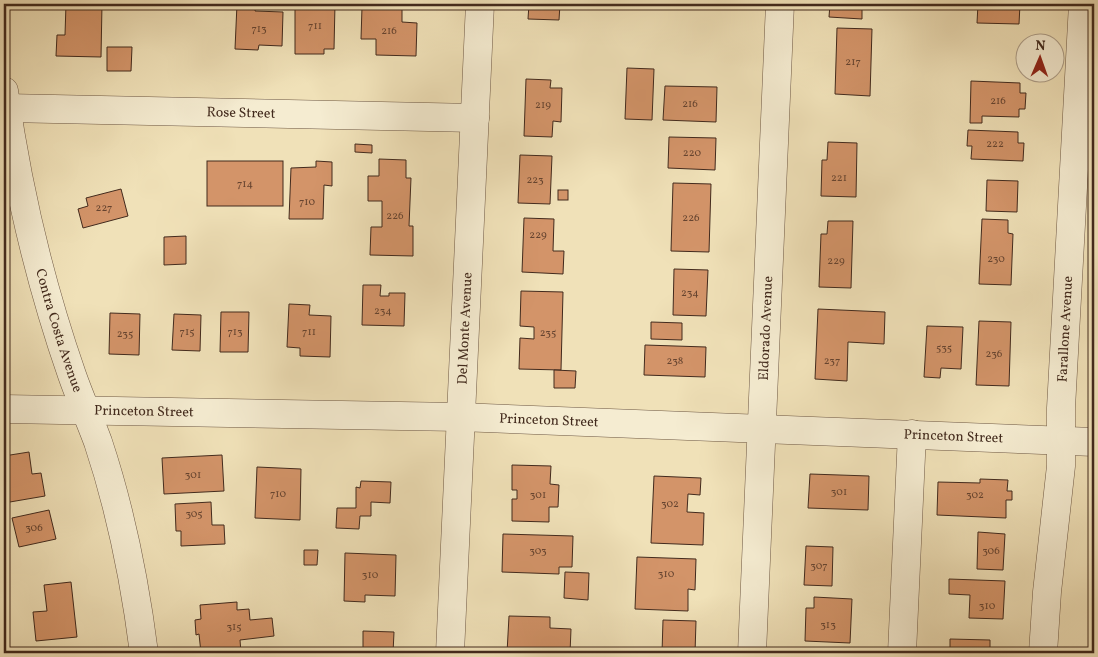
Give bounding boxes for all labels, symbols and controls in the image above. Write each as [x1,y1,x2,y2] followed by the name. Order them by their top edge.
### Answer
[308,19,322,34] house number: 711
[251,22,267,37] house number: 713
[381,24,397,39] house number: 216
[1016,32,1066,82] north arrow
[1035,37,1046,56] text: N
[845,55,861,70] house number: 217
[990,94,1006,109] house number: 216
[682,97,698,112] house number: 216
[535,98,551,113] house number: 219
[206,103,276,123] street label: Rose Street
[986,137,1004,152] house number: 222
[683,146,702,161] house number: 220
[831,171,847,186] house number: 221
[526,173,544,188] house number: 223
[237,177,254,192] house number: 714
[299,195,315,210] house number: 710
[96,201,112,216] house number: 227
[386,209,404,224] house number: 226
[682,211,700,226] house number: 226
[529,228,547,243] house number: 229
[987,252,1005,267] house number: 230
[827,254,845,269] house number: 229
[31,267,87,396] street label: Contra Costa Avenue
[453,271,477,385] street label: Del Monte Avenue
[754,275,778,381] street label: Eldorado Avenue
[1053,275,1078,383] street label: Farallone Avenue
[681,286,699,301] house number: 234
[374,304,392,319] house number: 234
[180,325,194,340] house number: 715
[227,325,243,340] house number: 713
[302,325,316,340] house number: 711
[540,326,556,341] house number: 235
[117,327,133,342] house number: 235
[936,341,952,356] house number: 535
[986,347,1003,362] house number: 236
[667,354,684,369] house number: 238
[824,354,840,369] house number: 237
[94,401,194,422] street label: Princeton Street
[499,409,599,432] street label: Princeton Street
[903,425,1004,448] street label: Princeton Street
[185,468,201,483] house number: 301
[831,485,847,500] house number: 301
[270,487,286,502] house number: 710
[530,488,546,503] house number: 301
[966,488,984,503] house number: 302
[661,497,679,512] house number: 302
[185,507,203,522] house number: 305
[25,521,43,536] house number: 306
[529,544,547,559] house number: 303
[982,544,1000,559] house number: 306
[810,559,828,574] house number: 307
[658,567,675,582] house number: 310
[362,568,379,583] house number: 310
[979,599,996,614] house number: 310
[820,618,836,633] house number: 313
[226,620,242,635] house number: 315

